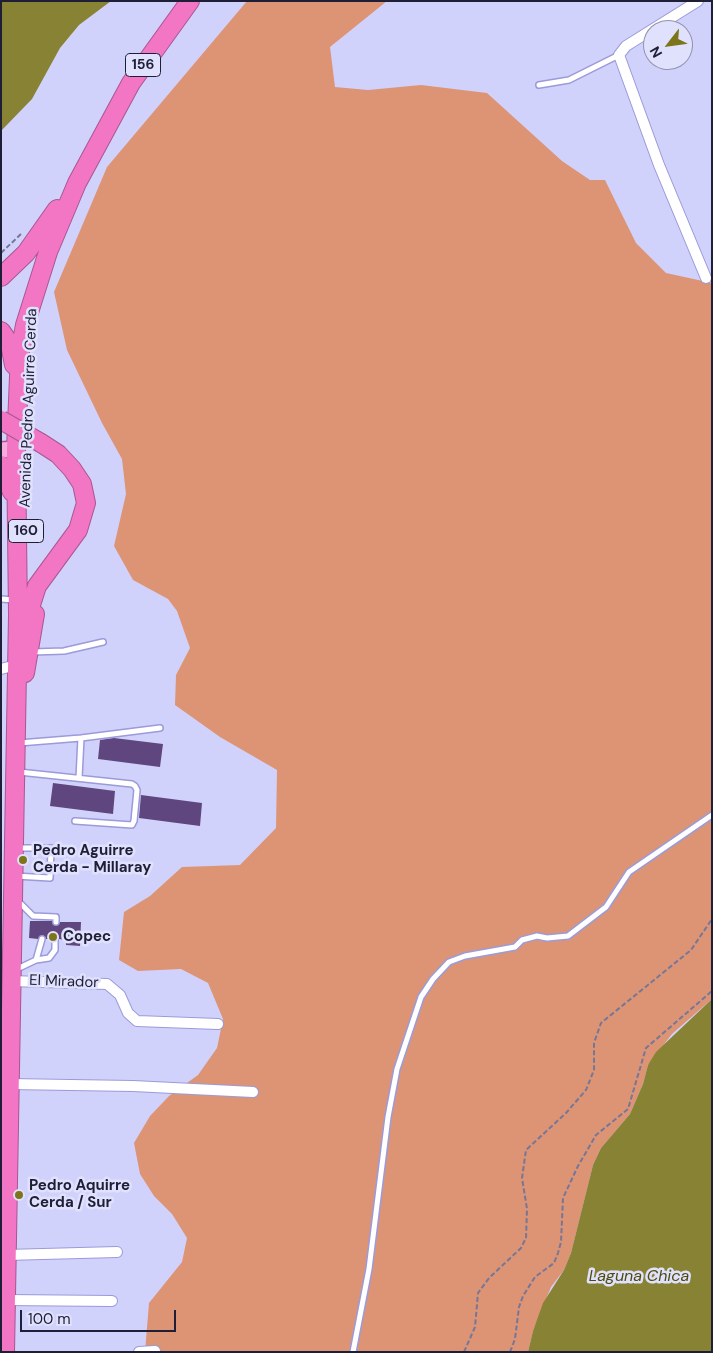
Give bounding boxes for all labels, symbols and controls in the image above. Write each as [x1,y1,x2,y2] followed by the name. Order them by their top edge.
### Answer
[643,20,693,70] north arrow
[646,43,666,61] text: N
[126,54,160,76] road number: 156
[17,308,41,508] street label: Avenida Pedro Aguirre Cerda
[8,520,44,542] road number: 160
[33,842,151,877] place label: Pedro Aguirre Cerda - Millaray
[17,854,29,866] marker: Pedro Aguirre Cerda - Millaray
[63,928,111,946] place label: Copec
[47,931,59,943] marker: Copec
[29,972,99,992] street label: El Mirador
[29,1177,130,1212] place label: Pedro Aquirre Cerda / Sur
[13,1189,25,1201] marker: Pedro Aquirre Cerda / Sur
[589,1267,689,1287] water label: Laguna Chica
[22,1300,179,1332] scale bar
[28,1309,71,1329] text: 100 m

